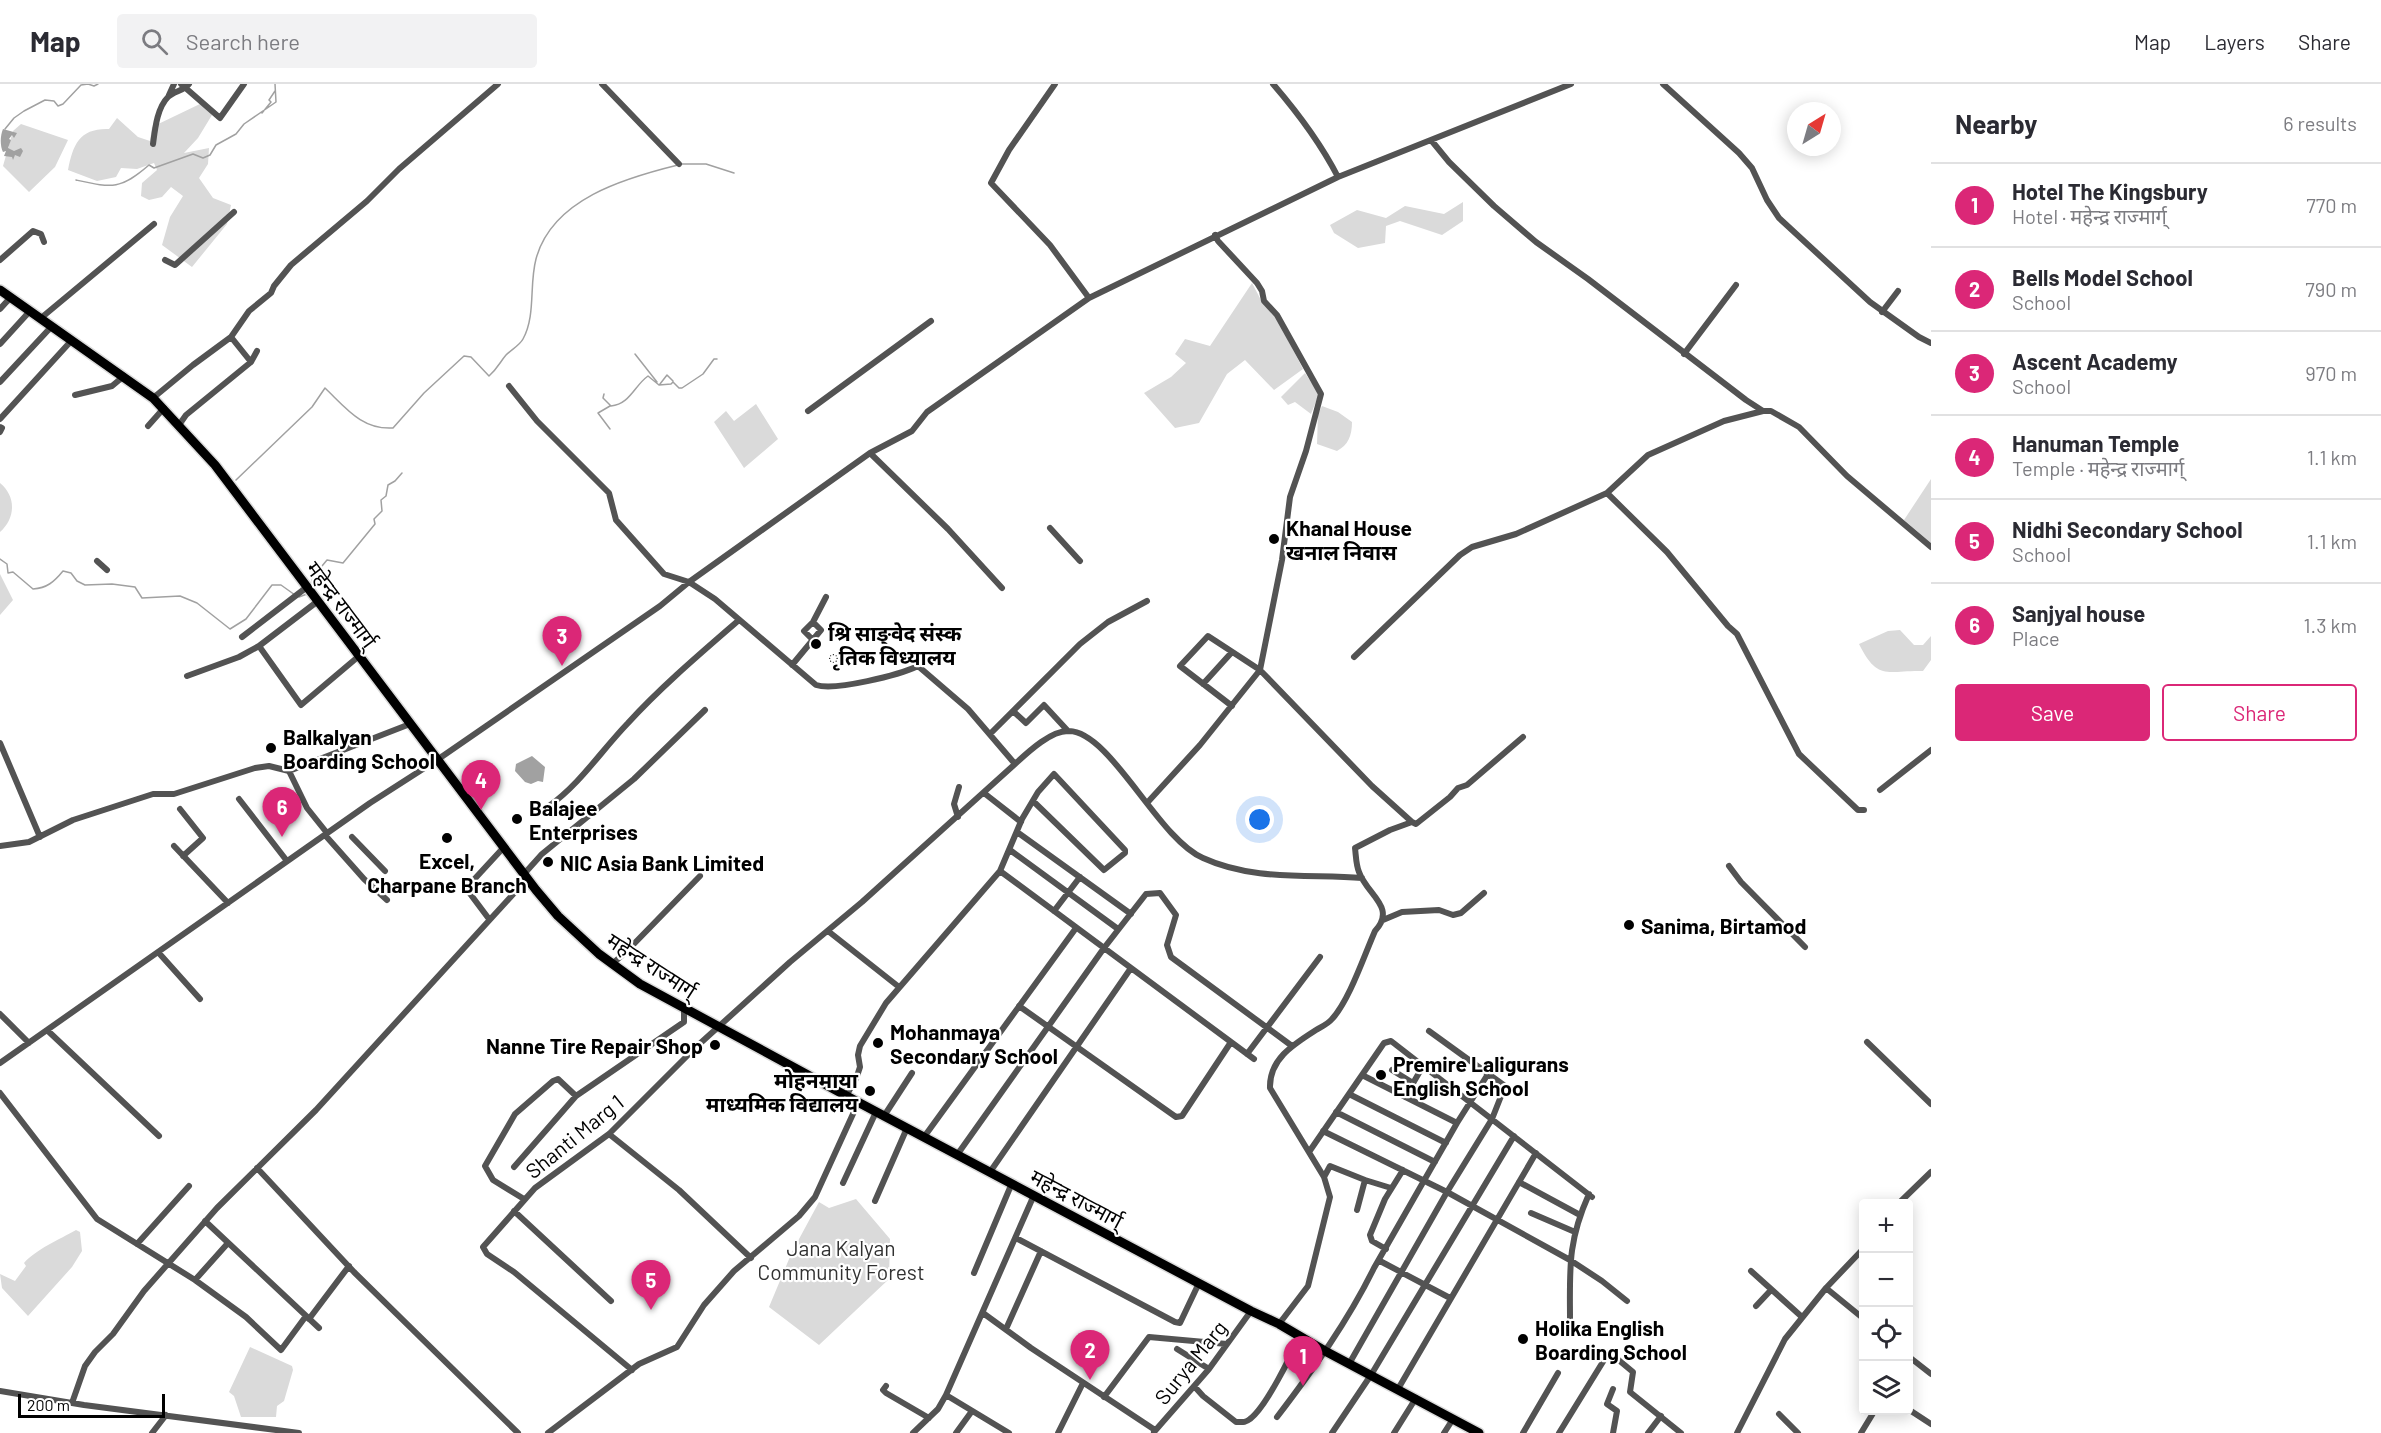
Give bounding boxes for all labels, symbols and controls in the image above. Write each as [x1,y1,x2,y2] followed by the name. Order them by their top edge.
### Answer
[117,14,537,68] search box
[30,24,81,58] text: Map
[138,25,171,58] icon: search
[186,28,300,54] text: Search here
[2134,29,2171,54] text: Map
[2204,29,2265,54] text: Layers
[2298,29,2351,54] text: Share
[1787,102,1841,156] north arrow
[1955,108,2037,139] text: Nearby
[2283,111,2357,135] text: 6 results
[2012,178,2208,204] text: Hotel The Kingsbury
[1971,193,1978,217] text: 1
[2306,193,2357,217] text: 770 m
[2012,204,2167,228] text: Hotel · महेन्द्र राज्मार्ग्
[2012,264,2193,290] text: Bells Model School
[1969,277,1980,301] text: 2
[2305,277,2357,301] text: 790 m
[2012,290,2071,314] text: School
[2012,348,2178,374] text: Ascent Academy
[1969,361,1980,385] text: 3
[2305,361,2357,385] text: 970 m
[2012,374,2071,398] text: School
[2012,430,2179,456] text: Hanuman Temple
[1968,445,1981,469] text: 4
[2307,445,2357,469] text: 1.1 km
[2012,456,2184,480] text: Temple · महेन्द्र राज्मार्ग्
[1286,515,1412,564] place label: Khanal House खनाल निवास
[2012,516,2243,542] text: Nidhi Secondary School
[1969,529,1980,553] text: 5
[2307,529,2357,553] text: 1.1 km
[1267,532,1281,546] marker: Khanal House खनाल निवास
[2012,542,2071,566] text: School
[300,556,384,656] street label: महेन्द्र राज्मार्ग्
[2012,600,2145,626] text: Sanjyal house
[1969,613,1980,637] text: 6
[2304,613,2357,637] text: 1.3 km
[542,616,582,666] pin: 3
[828,620,962,671] place label: श्रि साङ्वेद संस्क ृतिक विध्यालय
[2012,626,2060,650] text: Place
[809,637,823,651] marker: श्रि साङ्वेद संस्क ृतिक विध्यालय
[1955,684,2150,741] button: Save
[2162,684,2357,741] button: Share
[283,724,435,773] place label: Balkalyan Boarding School
[264,741,278,755] marker: Balkalyan Boarding School
[462,760,500,810] pin: 4
[262,788,302,837] pin: 6
[529,795,638,844] place label: Balajee Enterprises
[1245,805,1274,834] your location
[510,812,524,826] marker: Balajee Enterprises
[440,831,454,845] marker: Excel, Charpane Branch
[367,848,527,897] place label: Excel, Charpane Branch
[560,850,764,875] place label: NIC Asia Bank Limited
[541,855,555,869] marker: NIC Asia Bank Limited
[1641,913,1806,938] place label: Sanima, Birtamod
[1622,918,1636,932] marker: Sanima, Birtamod
[602,927,704,1006] street label: महेन्द्र राज्मार्ग्
[890,1019,1058,1068] place label: Mohanmaya Secondary School
[486,1033,703,1058] place label: Nanne Tire Repair Shop
[871,1036,885,1050] marker: Mohanmaya Secondary School
[708,1038,722,1052] marker: Nanne Tire Repair Shop
[1393,1051,1569,1100] place label: Premire Laligurans English School
[706,1067,859,1116] place label: मोहनमाया माध्यमिक विद्यालय
[1374,1068,1388,1082] marker: Premire Laligurans English School
[863,1084,877,1098] marker: मोहनमाया माध्यमिक विद्यालय
[520,1089,628,1183] street label: Shanti Marg 1
[1025,1163,1130,1236] street label: महेन्द्र राज्मार्ग्
[1859,1199,1913,1415] map controls
[1859,1199,1913,1253] button: +
[757,1235,925,1284] park label: Jana Kalyan Community Forest
[1859,1253,1913,1307] button: −
[632,1260,670,1310] pin: 5
[1859,1307,1913,1361] button: locate
[1149,1315,1231,1409] street label: Surya Marg
[1535,1315,1687,1364] place label: Holika English Boarding School
[1070,1330,1110,1380] pin: 2
[1516,1332,1530,1346] marker: Holika English Boarding School
[1284,1336,1322,1386] pin: 1
[1859,1361,1913,1415] button: layers
[18,1391,165,1418] scale bar
[27,1395,70,1414] text: 200 m

